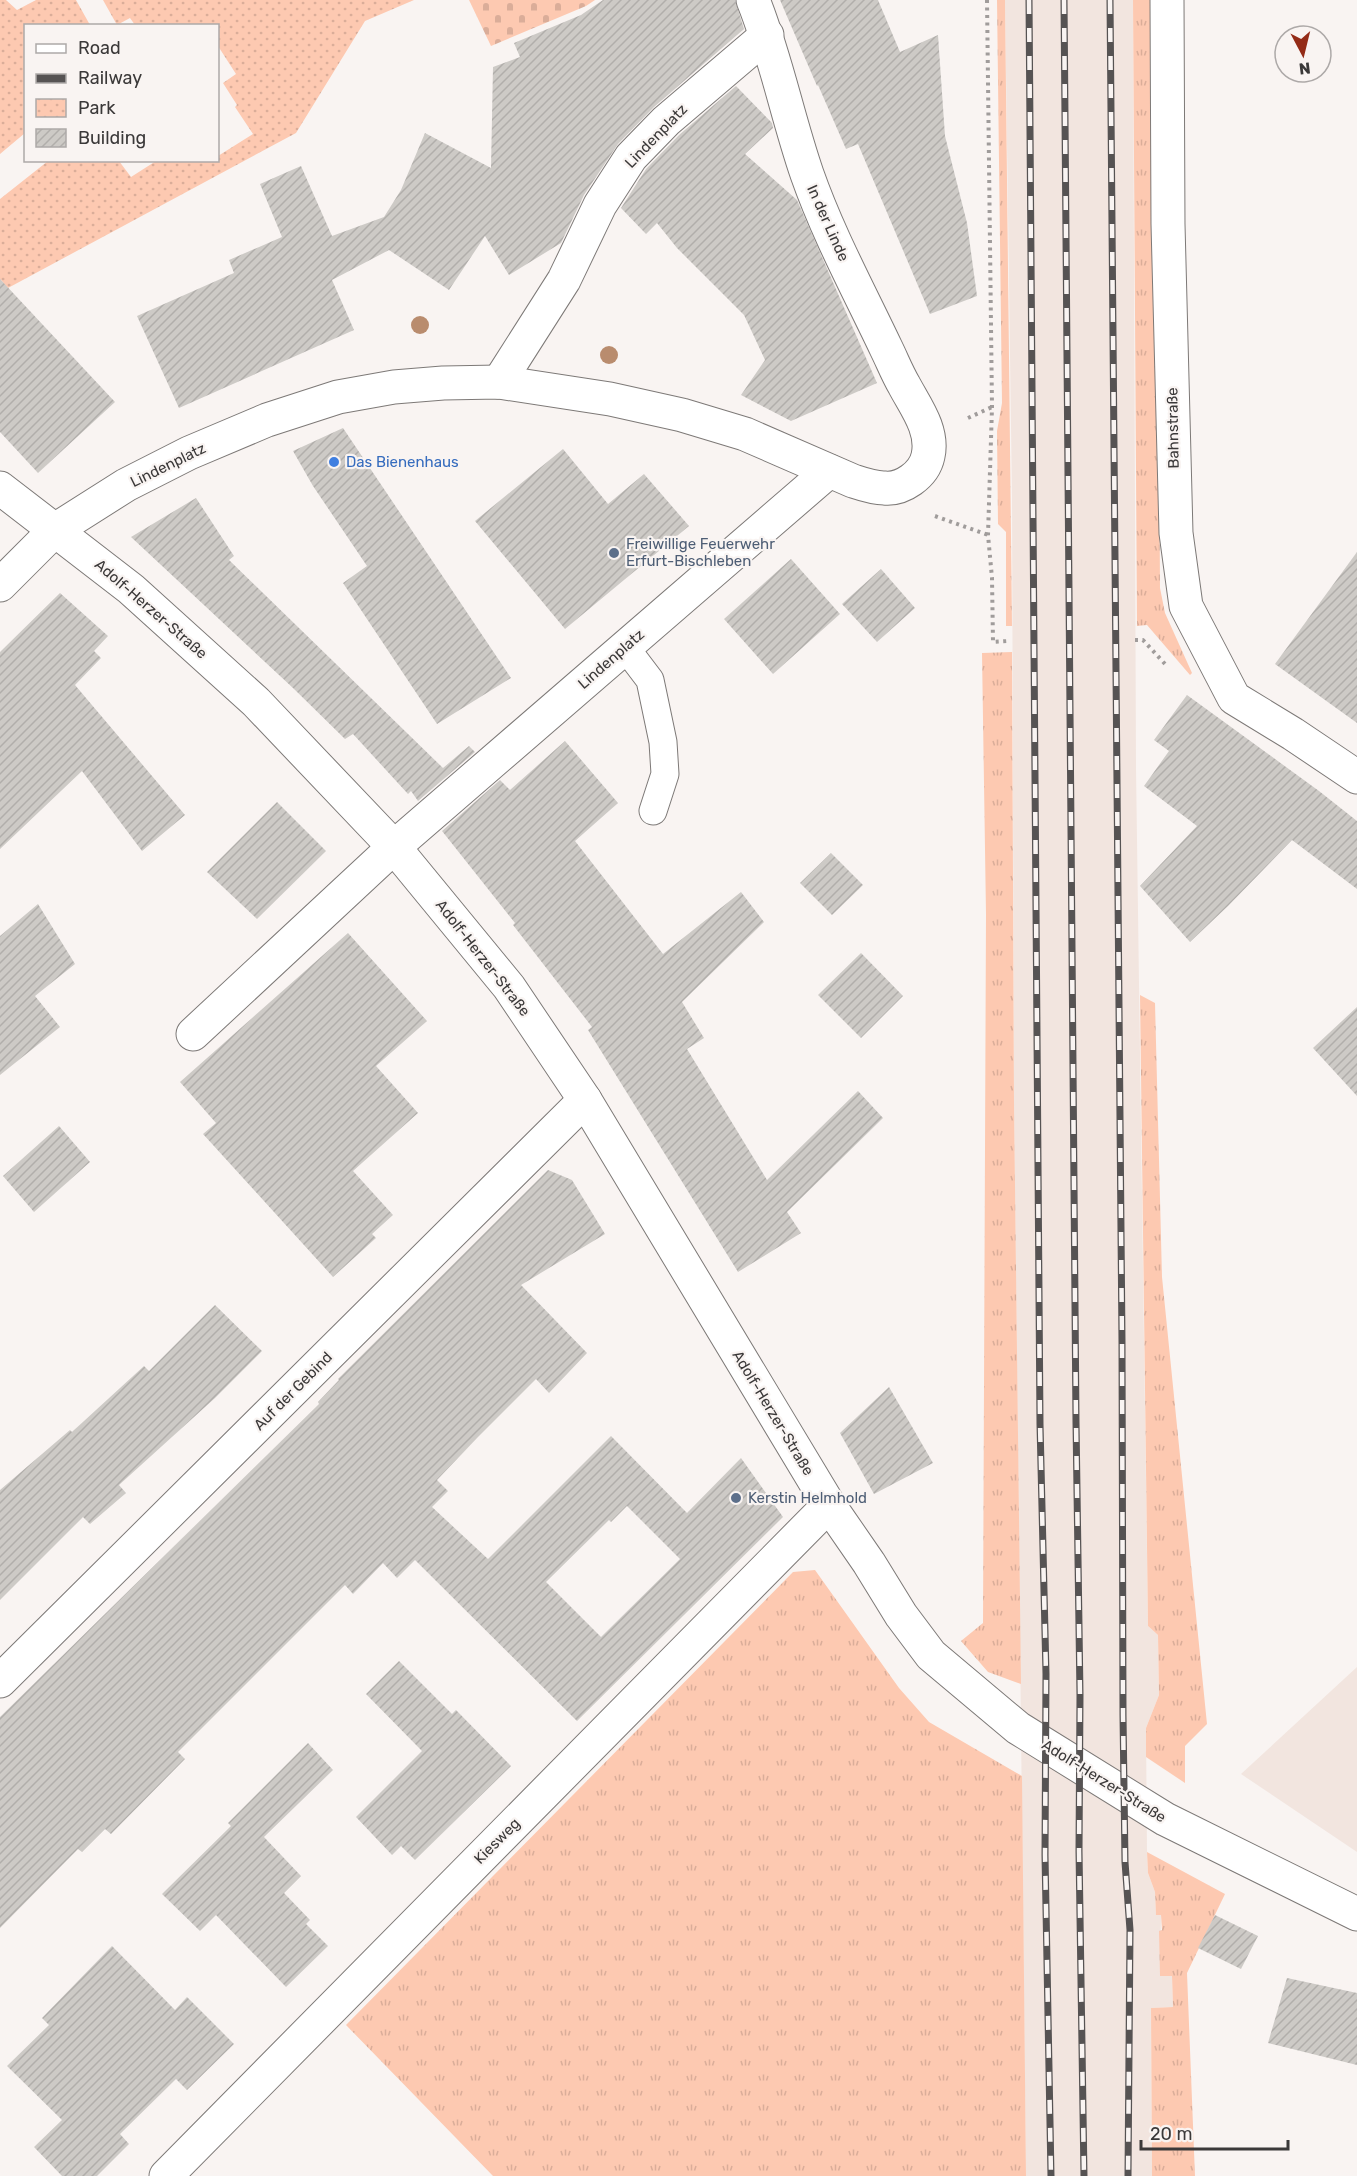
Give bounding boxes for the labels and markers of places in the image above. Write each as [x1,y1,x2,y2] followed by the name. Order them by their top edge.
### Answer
[346,453,459,471] place label: Das Bienenhaus
[327,455,341,469] marker: Das Bienenhaus
[626,535,775,570] place label: Freiwillige Feuerwehr Erfurt-Bischleben
[607,546,621,560] marker: Freiwillige Feuerwehr Erfurt-Bischleben
[748,1489,867,1507] place label: Kerstin Helmhold
[729,1491,743,1505] marker: Kerstin Helmhold

